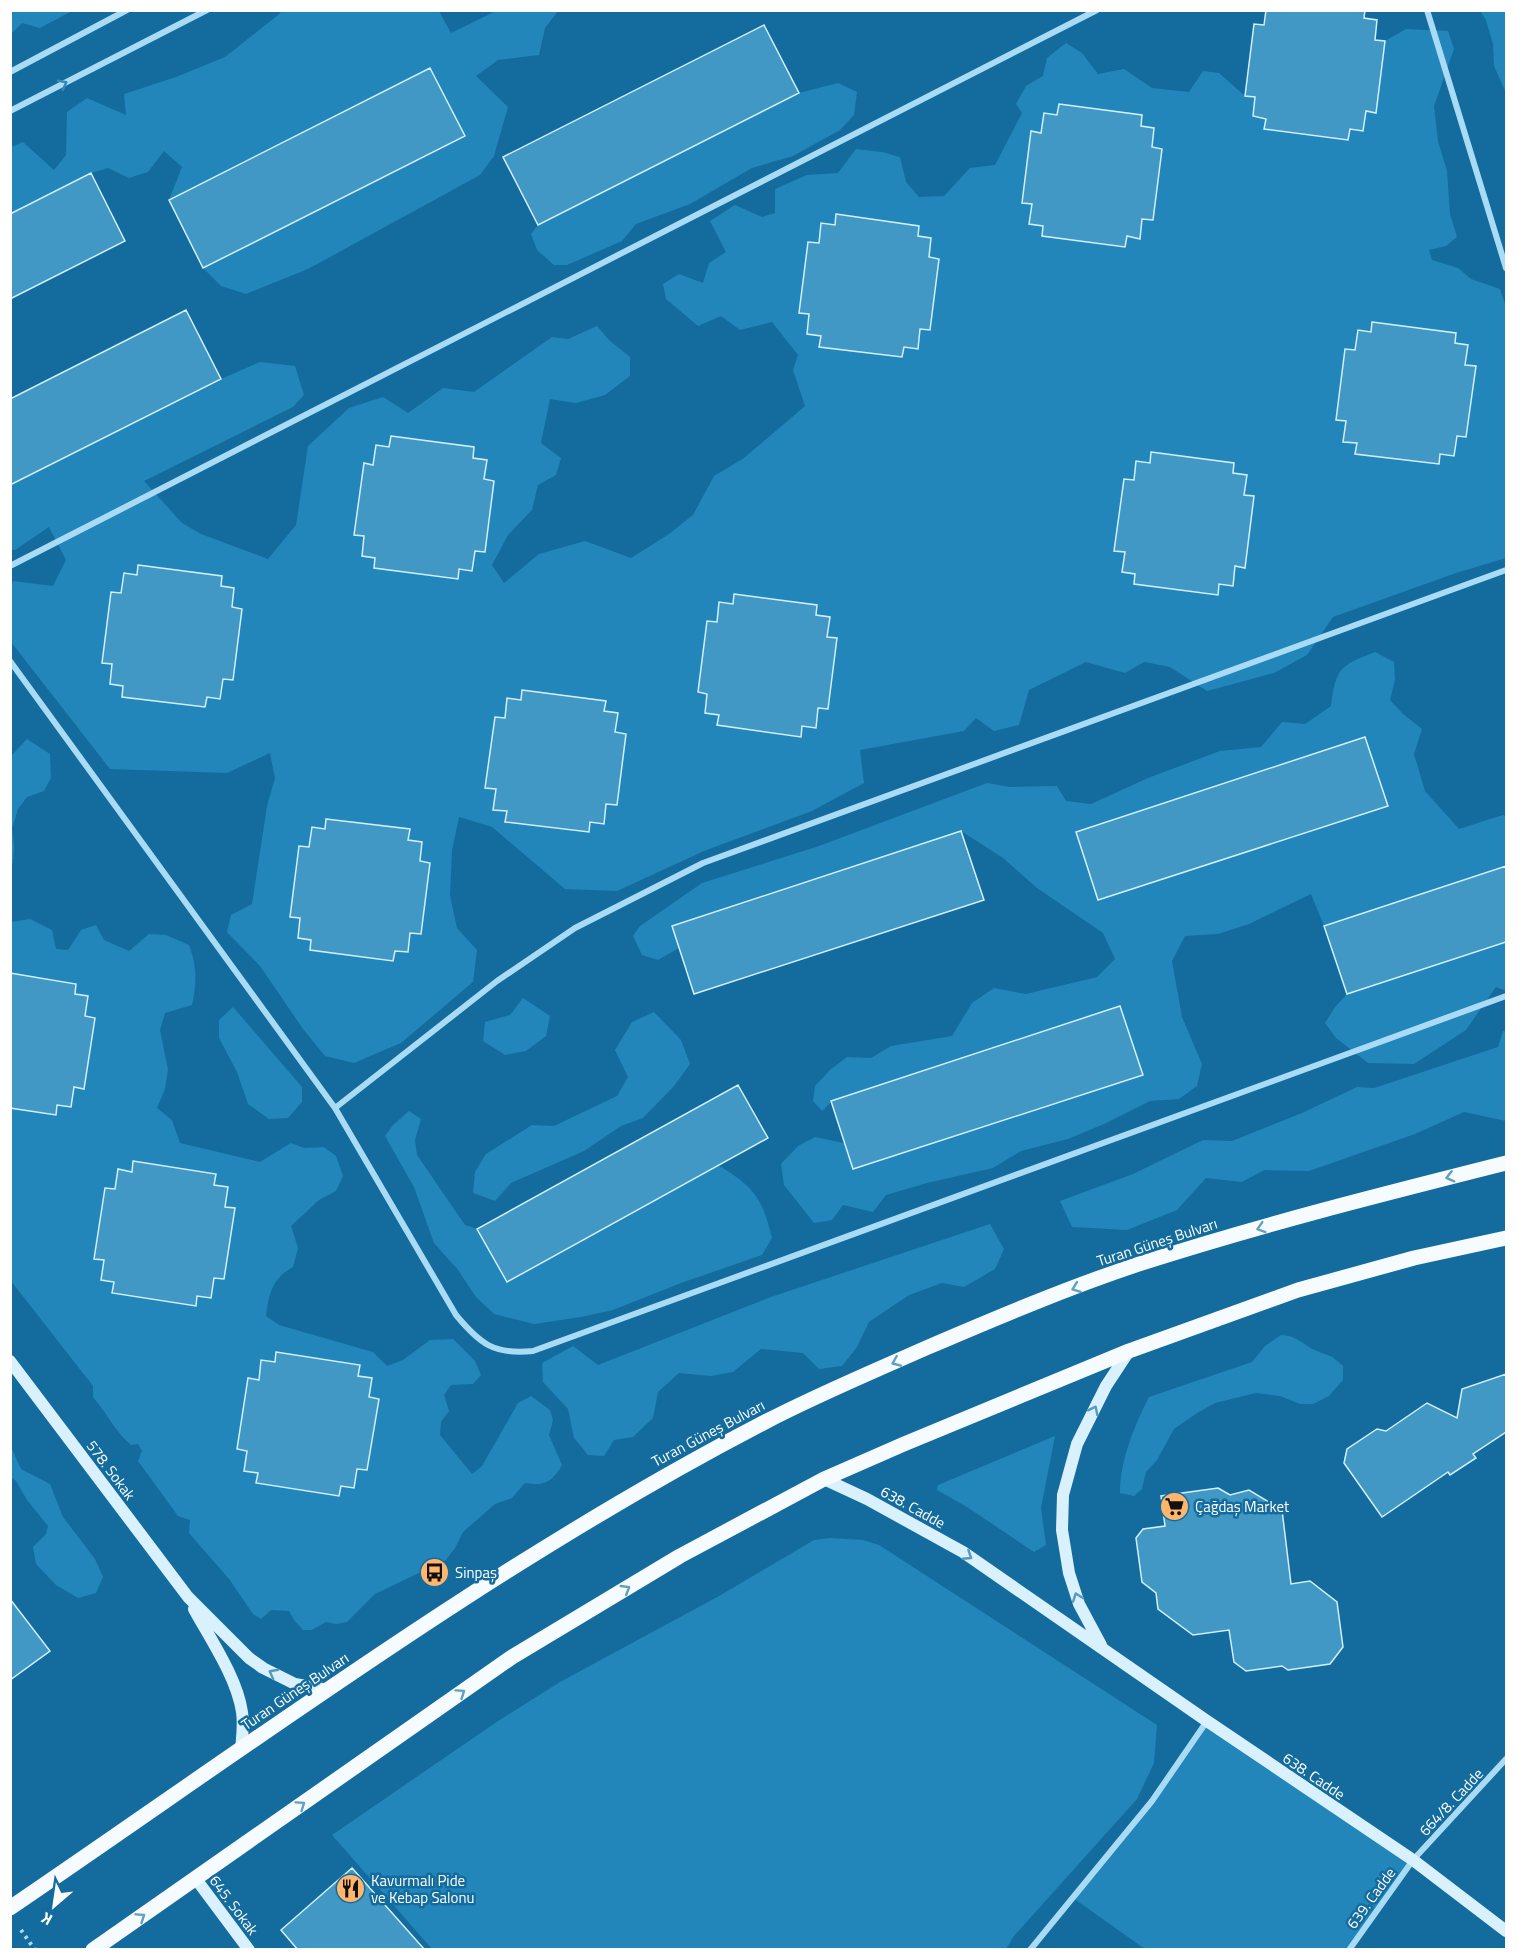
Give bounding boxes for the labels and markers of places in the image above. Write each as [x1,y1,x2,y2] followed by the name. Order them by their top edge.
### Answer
[1158,1490,1190,1522] supermarket icon: Çağdaş Market
[1195,1495,1290,1518] place label: Çağdaş Market
[418,1556,450,1588] bus stop icon: Sinpaş
[455,1561,497,1584] place label: Sinpaş
[371,1869,475,1909] place label: Kavurmalı Pide ve Kebap Salonu
[334,1873,366,1905] restaurant icon: Kavurmalı Pide ve Kebap Salonu

